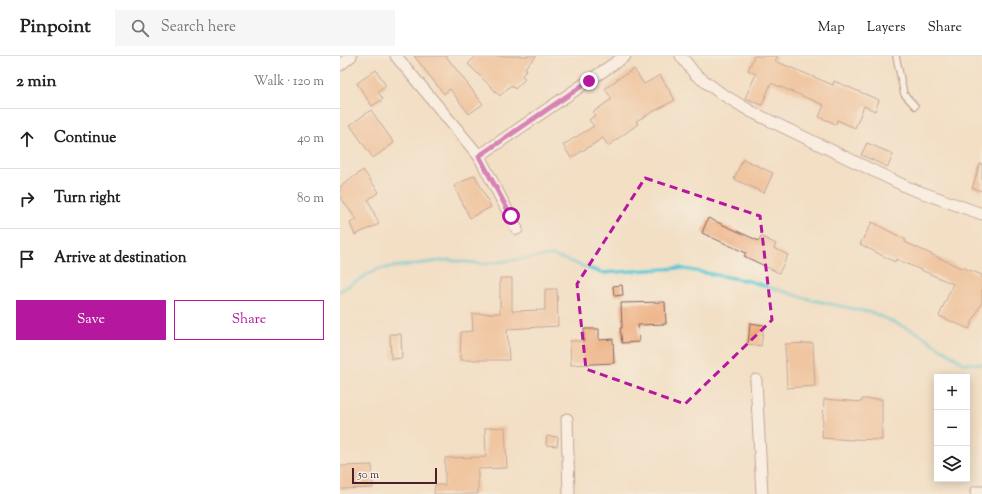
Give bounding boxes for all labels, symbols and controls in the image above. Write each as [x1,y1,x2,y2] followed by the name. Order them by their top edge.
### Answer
[115,10,395,46] search box
[20,14,91,41] text: Pinpoint
[129,17,151,39] icon: search
[161,17,236,38] text: Search here
[818,18,845,38] text: Map
[867,18,905,38] text: Layers
[927,18,962,38] text: Share
[16,70,57,94] text: 2 min
[580,72,598,90] route end
[254,73,324,91] text: Walk · 120 m
[16,128,38,150] icon: ahead
[54,128,116,149] text: Continue
[297,130,324,148] text: 40 m
[16,188,38,210] icon: right
[54,188,120,209] text: Turn right
[297,190,324,208] text: 80 m
[502,207,520,225] route start
[16,248,38,270] icon: arrive
[54,248,187,269] text: Arrive at destination
[16,300,166,340] button: Save
[174,300,324,340] button: Share
[934,374,970,482] map controls
[934,374,970,410] button: +
[934,410,970,446] button: −
[934,446,970,482] button: layers
[352,466,437,485] scale bar
[358,467,379,483] text: 50 m

